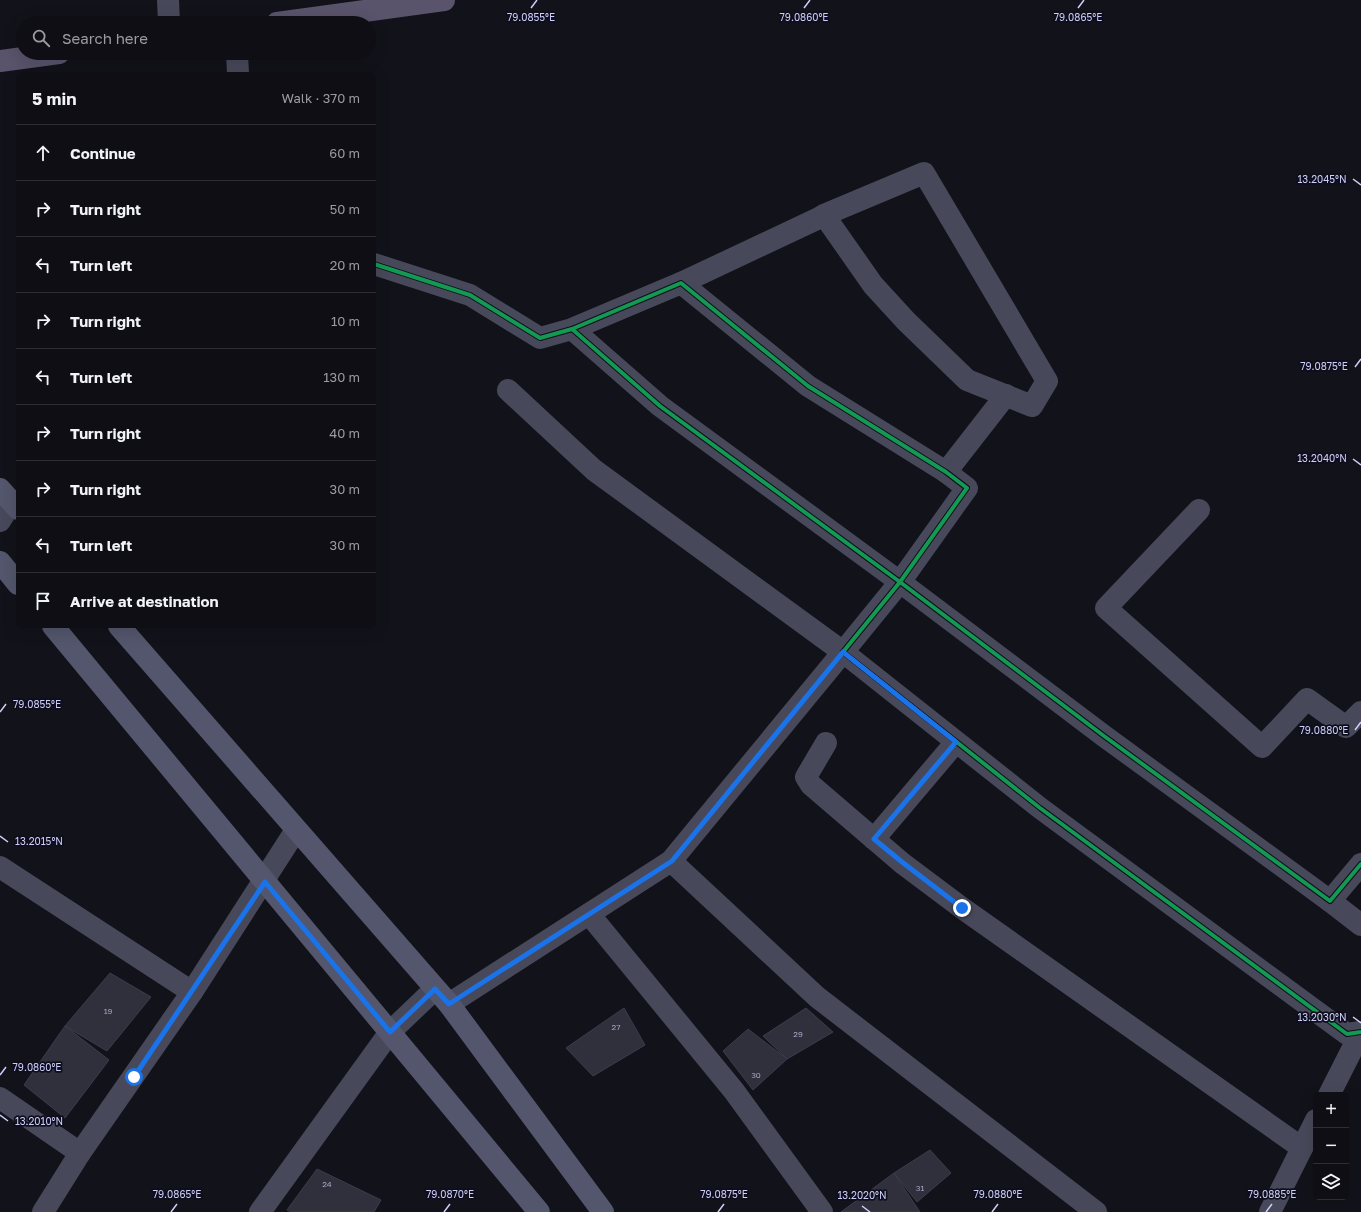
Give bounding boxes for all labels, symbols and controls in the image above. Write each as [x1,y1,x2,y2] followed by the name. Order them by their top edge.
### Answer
[507,11,555,23] text: 79.0855°E
[780,11,828,23] text: 79.0860°E
[1054,11,1102,23] text: 79.0865°E
[16,16,376,60] search box
[30,27,52,49] icon: search
[62,29,148,47] text: Search here
[32,88,76,109] text: 5 min
[281,90,360,106] text: Walk · 370 m
[32,142,54,164] icon: ahead
[70,144,136,162] text: Continue
[329,145,360,161] text: 60 m
[1297,173,1347,185] text: 13.2045°N
[32,198,54,220] icon: right
[70,200,141,218] text: Turn right
[330,201,360,217] text: 50 m
[32,254,54,276] icon: left
[70,256,132,274] text: Turn left
[330,257,360,273] text: 20 m
[32,310,54,332] icon: right
[70,312,141,330] text: Turn right
[331,313,360,329] text: 10 m
[1300,360,1348,372] text: 79.0875°E
[32,366,54,388] icon: left
[70,368,132,386] text: Turn left
[323,369,360,385] text: 130 m
[32,422,54,444] icon: right
[70,424,141,442] text: Turn right
[329,425,360,441] text: 40 m
[1297,452,1347,464] text: 13.2040°N
[32,478,54,500] icon: right
[70,480,141,498] text: Turn right
[330,481,360,497] text: 30 m
[32,534,54,556] icon: left
[70,536,132,554] text: Turn left
[330,537,360,553] text: 30 m
[32,590,54,612] icon: arrive
[70,592,219,610] text: Arrive at destination
[13,698,61,710] text: 79.0855°E
[1300,724,1348,736] text: 79.0880°E
[15,835,63,847] text: 13.2015°N
[953,899,971,917] route end
[104,1006,113,1016] house number: 19
[1297,1011,1347,1023] text: 13.2030°N
[612,1022,620,1032] house number: 27
[793,1029,803,1039] house number: 29
[13,1061,61,1073] text: 79.0860°E
[125,1068,143,1086] route start
[751,1070,761,1080] house number: 30
[1313,1092,1349,1200] map controls
[1313,1092,1349,1128] button: +
[15,1115,63,1127] text: 13.2010°N
[1313,1128,1349,1164] button: −
[1313,1164,1349,1200] button: layers
[322,1179,332,1189] house number: 24
[916,1183,924,1193] house number: 31
[153,1188,201,1200] text: 79.0865°E
[426,1188,474,1200] text: 79.0870°E
[700,1188,748,1200] text: 79.0875°E
[974,1188,1022,1200] text: 79.0880°E
[1248,1188,1296,1200] text: 79.0885°E
[837,1189,887,1201] text: 13.2020°N

